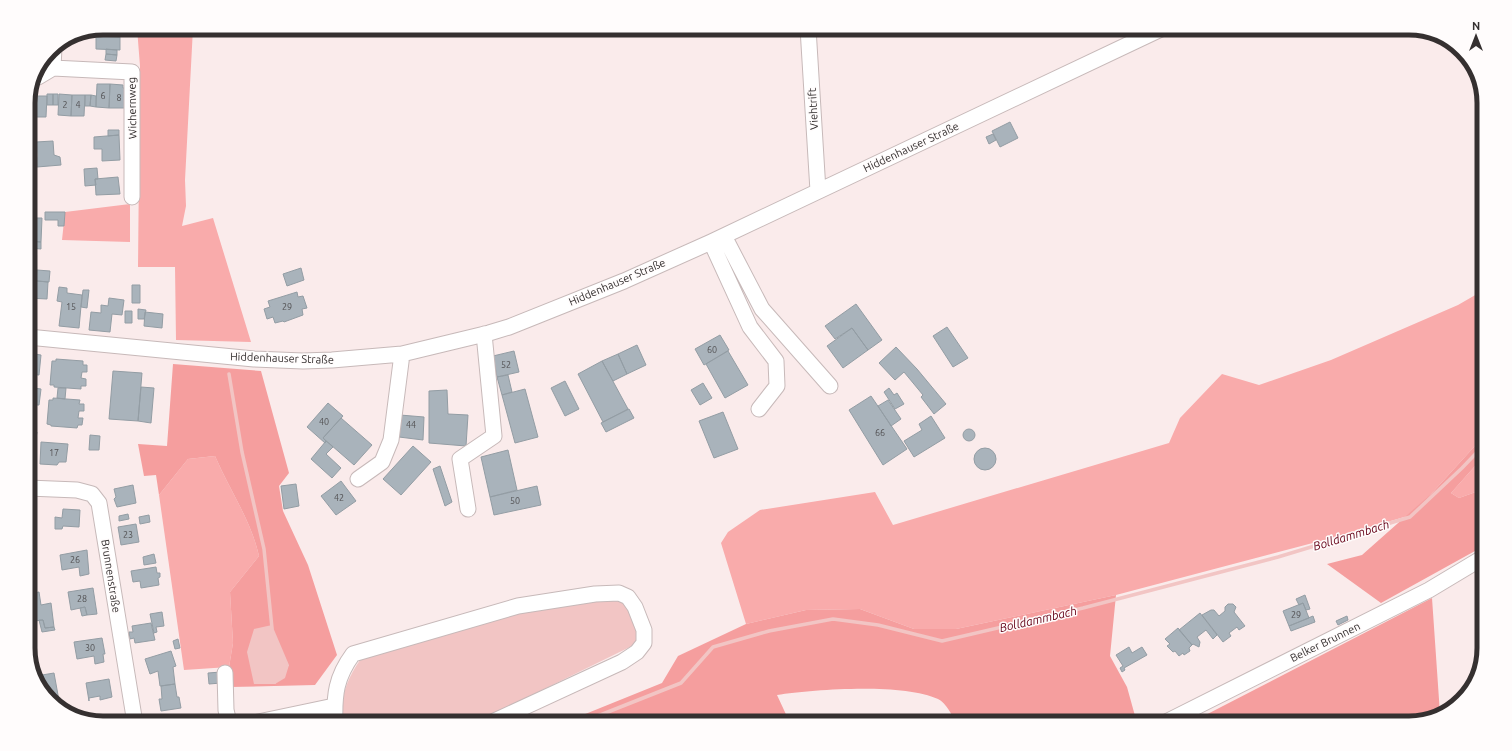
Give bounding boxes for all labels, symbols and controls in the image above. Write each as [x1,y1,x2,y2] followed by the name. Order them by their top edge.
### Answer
[1456,16,1496,56] north arrow
[1472,20,1480,32] text: N
[125,77,139,139] street label: Wichernweg
[806,87,820,130] street label: Viehtrift
[100,91,106,101] house number: 6
[116,93,122,103] house number: 8
[62,100,68,110] house number: 2
[75,100,81,110] house number: 4
[861,120,961,174] street label: Hiddenhauser Straße
[567,256,667,308] street label: Hiddenhauser Straße
[66,302,76,312] house number: 15
[282,302,292,312] house number: 29
[707,345,717,355] house number: 60
[230,350,334,366] street label: Hiddenhauser Straße
[501,360,511,370] house number: 52
[319,417,329,427] house number: 40
[406,420,416,430] house number: 44
[875,428,885,438] house number: 66
[49,448,59,458] house number: 17
[334,493,344,503] house number: 42
[510,496,520,506] house number: 50
[1311,517,1391,553] water label: Bolldammbach
[123,530,133,540] house number: 23
[99,539,123,613] street label: Brunnenstraße
[70,555,80,565] house number: 26
[77,594,87,604] house number: 28
[998,604,1078,634] water label: Bolldammbach
[1291,610,1301,620] house number: 29
[1288,620,1362,664] street label: Belker Brunnen
[85,643,95,653] house number: 30

